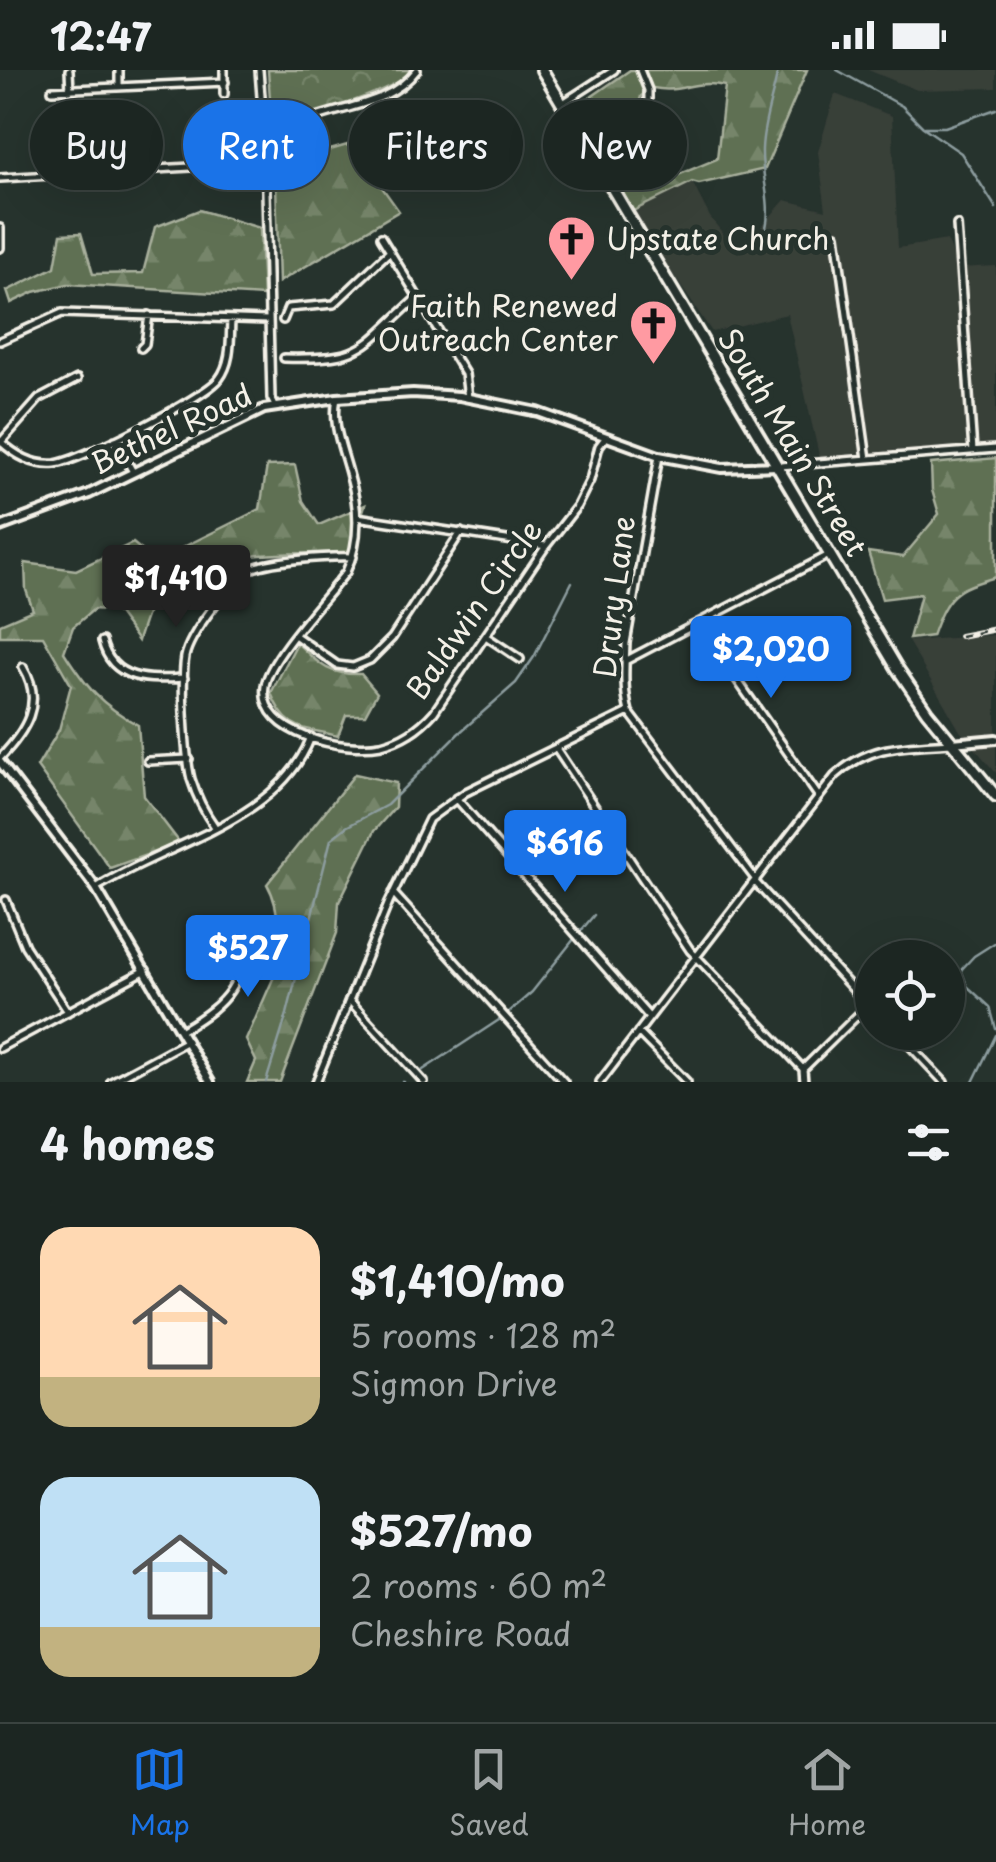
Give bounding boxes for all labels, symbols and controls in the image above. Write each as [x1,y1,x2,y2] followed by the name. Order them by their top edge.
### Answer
[50,7,151,64] text: 12:47
[30,100,163,190] chip: Buy
[183,100,329,190] chip: Rent
[349,100,523,190] chip: Filters
[543,100,687,190] chip: New
[545,214,597,282] church icon: Upstate Church
[606,215,829,260] place label: Upstate Church
[378,282,618,361] place label: Faith Renewed Outreach Center
[627,298,679,366] church icon: Faith Renewed Outreach Center
[708,319,880,564] street label: South Main Street
[83,371,259,485] street label: Bethel Road
[394,509,552,708] street label: Baldwin Circle
[580,513,645,680] street label: Drury Lane
[95,545,257,630] pin: $1,410
[124,553,228,601] text: $1,410
[690,616,852,701] pin: $2,020
[712,624,830,672] text: $2,020
[506,810,624,895] pin: $616
[526,818,604,866] text: $616
[189,915,307,1000] pin: $527
[208,923,288,971] text: $527
[855,940,965,1050] map controls
[855,940,965,1050] button: locate
[40,1111,215,1174] text: 4 homes
[901,1115,956,1170] icon: filters
[350,1248,565,1311] text: $1,410/mo
[120,1267,240,1387] icon: home
[350,1311,616,1359] text: 5 rooms · 128 m²
[350,1359,558,1407] text: Sigmon Drive
[350,1498,532,1561] text: $527/mo
[120,1517,240,1637] icon: home
[350,1561,607,1609] text: 2 rooms · 60 m²
[350,1609,572,1657] text: Cheshire Road
[130,1742,190,1845] tab: Map
[449,1742,529,1845] tab: Saved
[788,1742,866,1845] tab: Home

